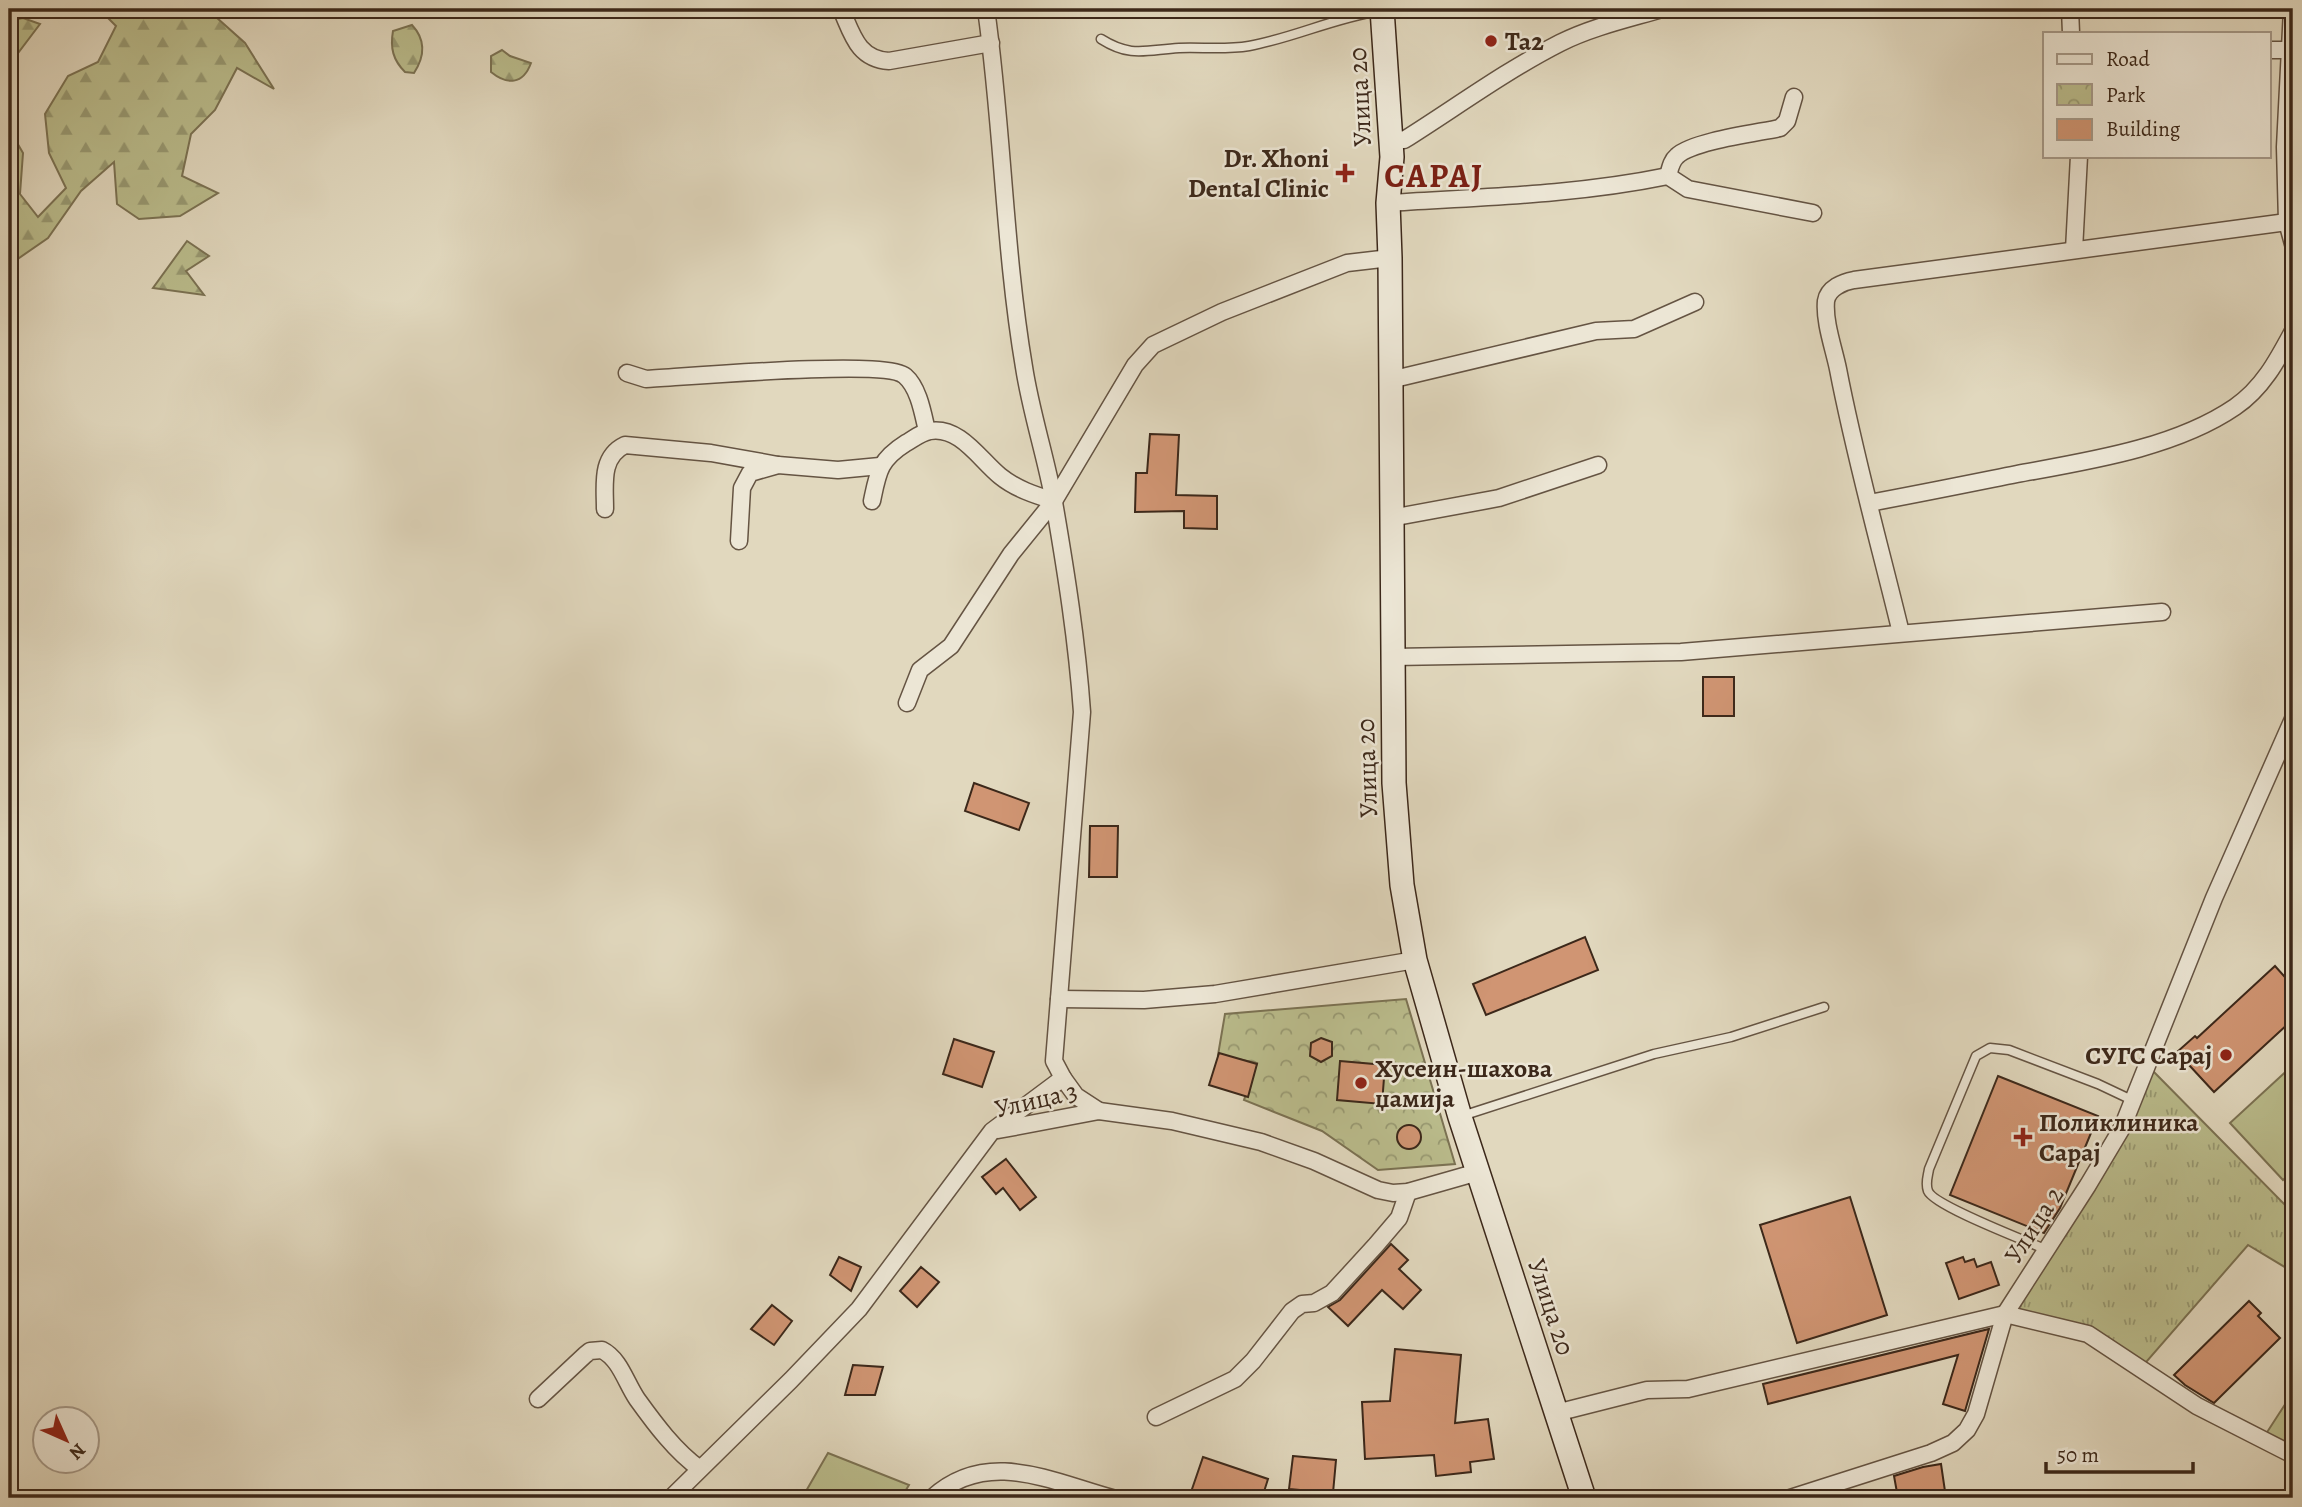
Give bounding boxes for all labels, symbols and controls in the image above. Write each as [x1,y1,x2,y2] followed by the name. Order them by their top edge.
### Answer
[1505,24,1544,59] place label: Ta2
[2043,32,2270,158] legend
[1483,33,1499,49] marker: Ta2
[2106,45,2150,73] text: Road
[1340,46,1380,148] street label: Улица 20
[2106,81,2146,109] text: Park
[2106,115,2181,143] text: Building
[1188,141,1329,206] place label: Dr. Xhoni Dental Clinic
[1384,153,1484,198] district label: САРАЈ
[1335,163,1355,183] marker: Dr. Xhoni Dental Clinic
[1348,718,1386,818] street label: Улица 20
[2085,1038,2212,1073] place label: СУГС Сарај
[2218,1047,2234,1063] marker: СУГС Сарај
[1375,1051,1553,1116] place label: Хусеин-шахова џамија
[991,1073,1081,1127] street label: Улица 3
[1353,1075,1369,1091] marker: Хусеин-шахова џамија
[2039,1105,2199,1170] place label: Поликлиника Сарај
[2013,1127,2033,1147] marker: Поликлиника Сарај
[1996,1180,2072,1270] street label: Улица 2
[1519,1254,1583,1360] street label: Улица 20
[32,1406,102,1476] north arrow
[2046,1430,2194,1474] scale bar
[63,1437,91,1466] text: N
[2057,1441,2099,1469] text: 50 m

